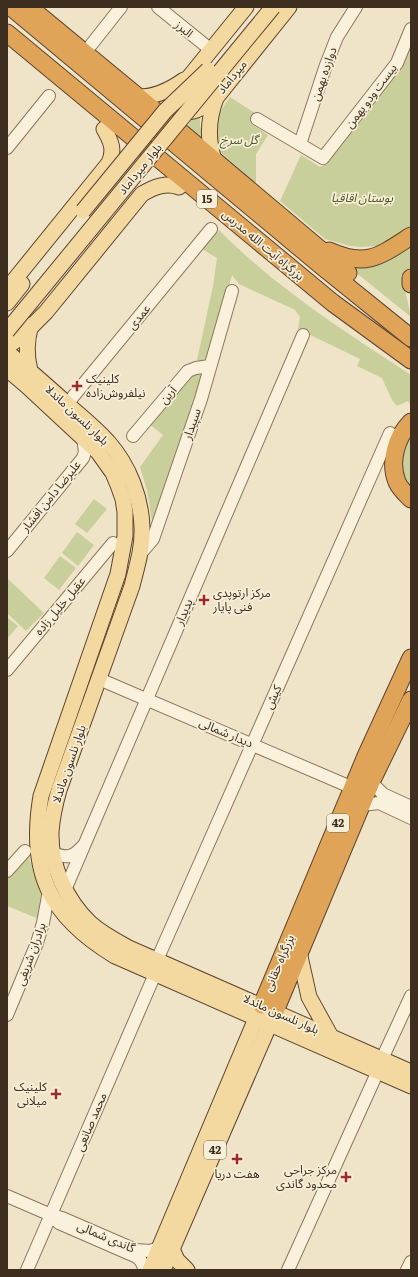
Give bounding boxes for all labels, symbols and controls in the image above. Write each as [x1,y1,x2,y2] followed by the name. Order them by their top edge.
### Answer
[171,15,198,41] street label: البرز
[305,44,341,103] street label: دوازده بهمن
[212,55,251,97] street label: میرداماد
[340,59,401,132] street label: بیست ودو بهمن
[219,130,260,149] park label: گل سرخ
[113,139,166,198] street label: بلوار میرداماد
[331,188,394,206] park label: بوستان اقاقیا
[197,190,217,208] road number: 15
[219,204,309,284] street label: بزرگراه آیت الله مدرس
[122,300,154,333] street label: عمدی
[86,369,145,401] place label: کلینیک نیلفروش‌زاده
[42,380,114,449] street label: بلوار نلسون ماندلا
[71,380,83,392] marker: کلینیک نیلفروش‌زاده
[154,381,181,408] street label: آرین
[177,406,205,443] street label: سپیدار
[15,456,85,536] street label: علیرضا دامن افشار
[29,572,89,639] street label: عقیل خلیل زاده
[212,583,271,615] place label: مرکز ارتوپدی فنی پایار
[198,594,210,606] marker: مرکز ارتوپدی فنی پایار
[169,596,197,629] street label: پدیدار
[259,681,286,712] street label: کیش
[197,713,256,752] street label: دیدار شمالی
[46,722,90,805] street label: بلوار نلسون ماندلا
[327,814,349,832] road number: 42
[10,920,50,988] street label: برادران شریفی
[258,931,298,994] street label: بزرگراه حقانی
[240,988,322,1038] street label: بلوار نلسون ماندلا
[14,1077,48,1109] place label: کلینیک میلانی
[50,1088,62,1100] marker: کلینیک میلانی
[70,1089,111,1154] street label: محمد صانعی
[204,1141,226,1159] road number: 42
[231,1153,243,1165] marker: هفت دریا
[276,1160,337,1192] place label: مرکز جراحی محدود گاندی
[214,1164,260,1182] place label: هفت دریا
[340,1171,352,1183] marker: مرکز جراحی محدود گاندی
[75,1216,139,1257] street label: گاندی شمالی

